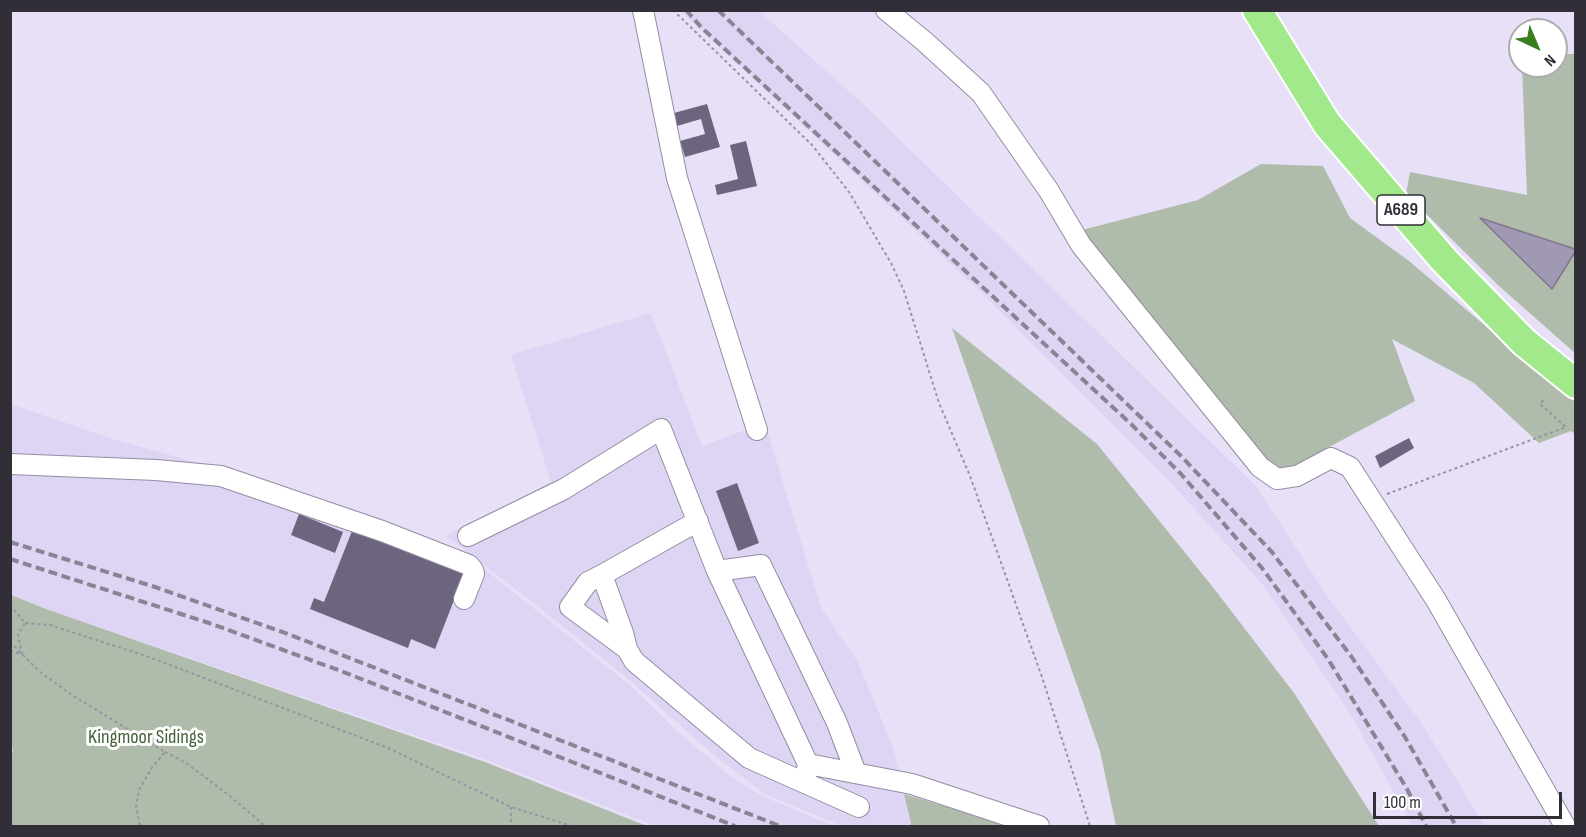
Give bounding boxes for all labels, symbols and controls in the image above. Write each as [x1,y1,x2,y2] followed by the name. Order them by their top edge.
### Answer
[1508,18,1568,78] north arrow
[1540,50,1559,70] text: N
[1377,195,1425,225] road number: A689
[88,726,204,750] park label: Kingmoor Sidings
[1376,780,1565,818] scale bar
[1384,792,1421,813] text: 100 m

